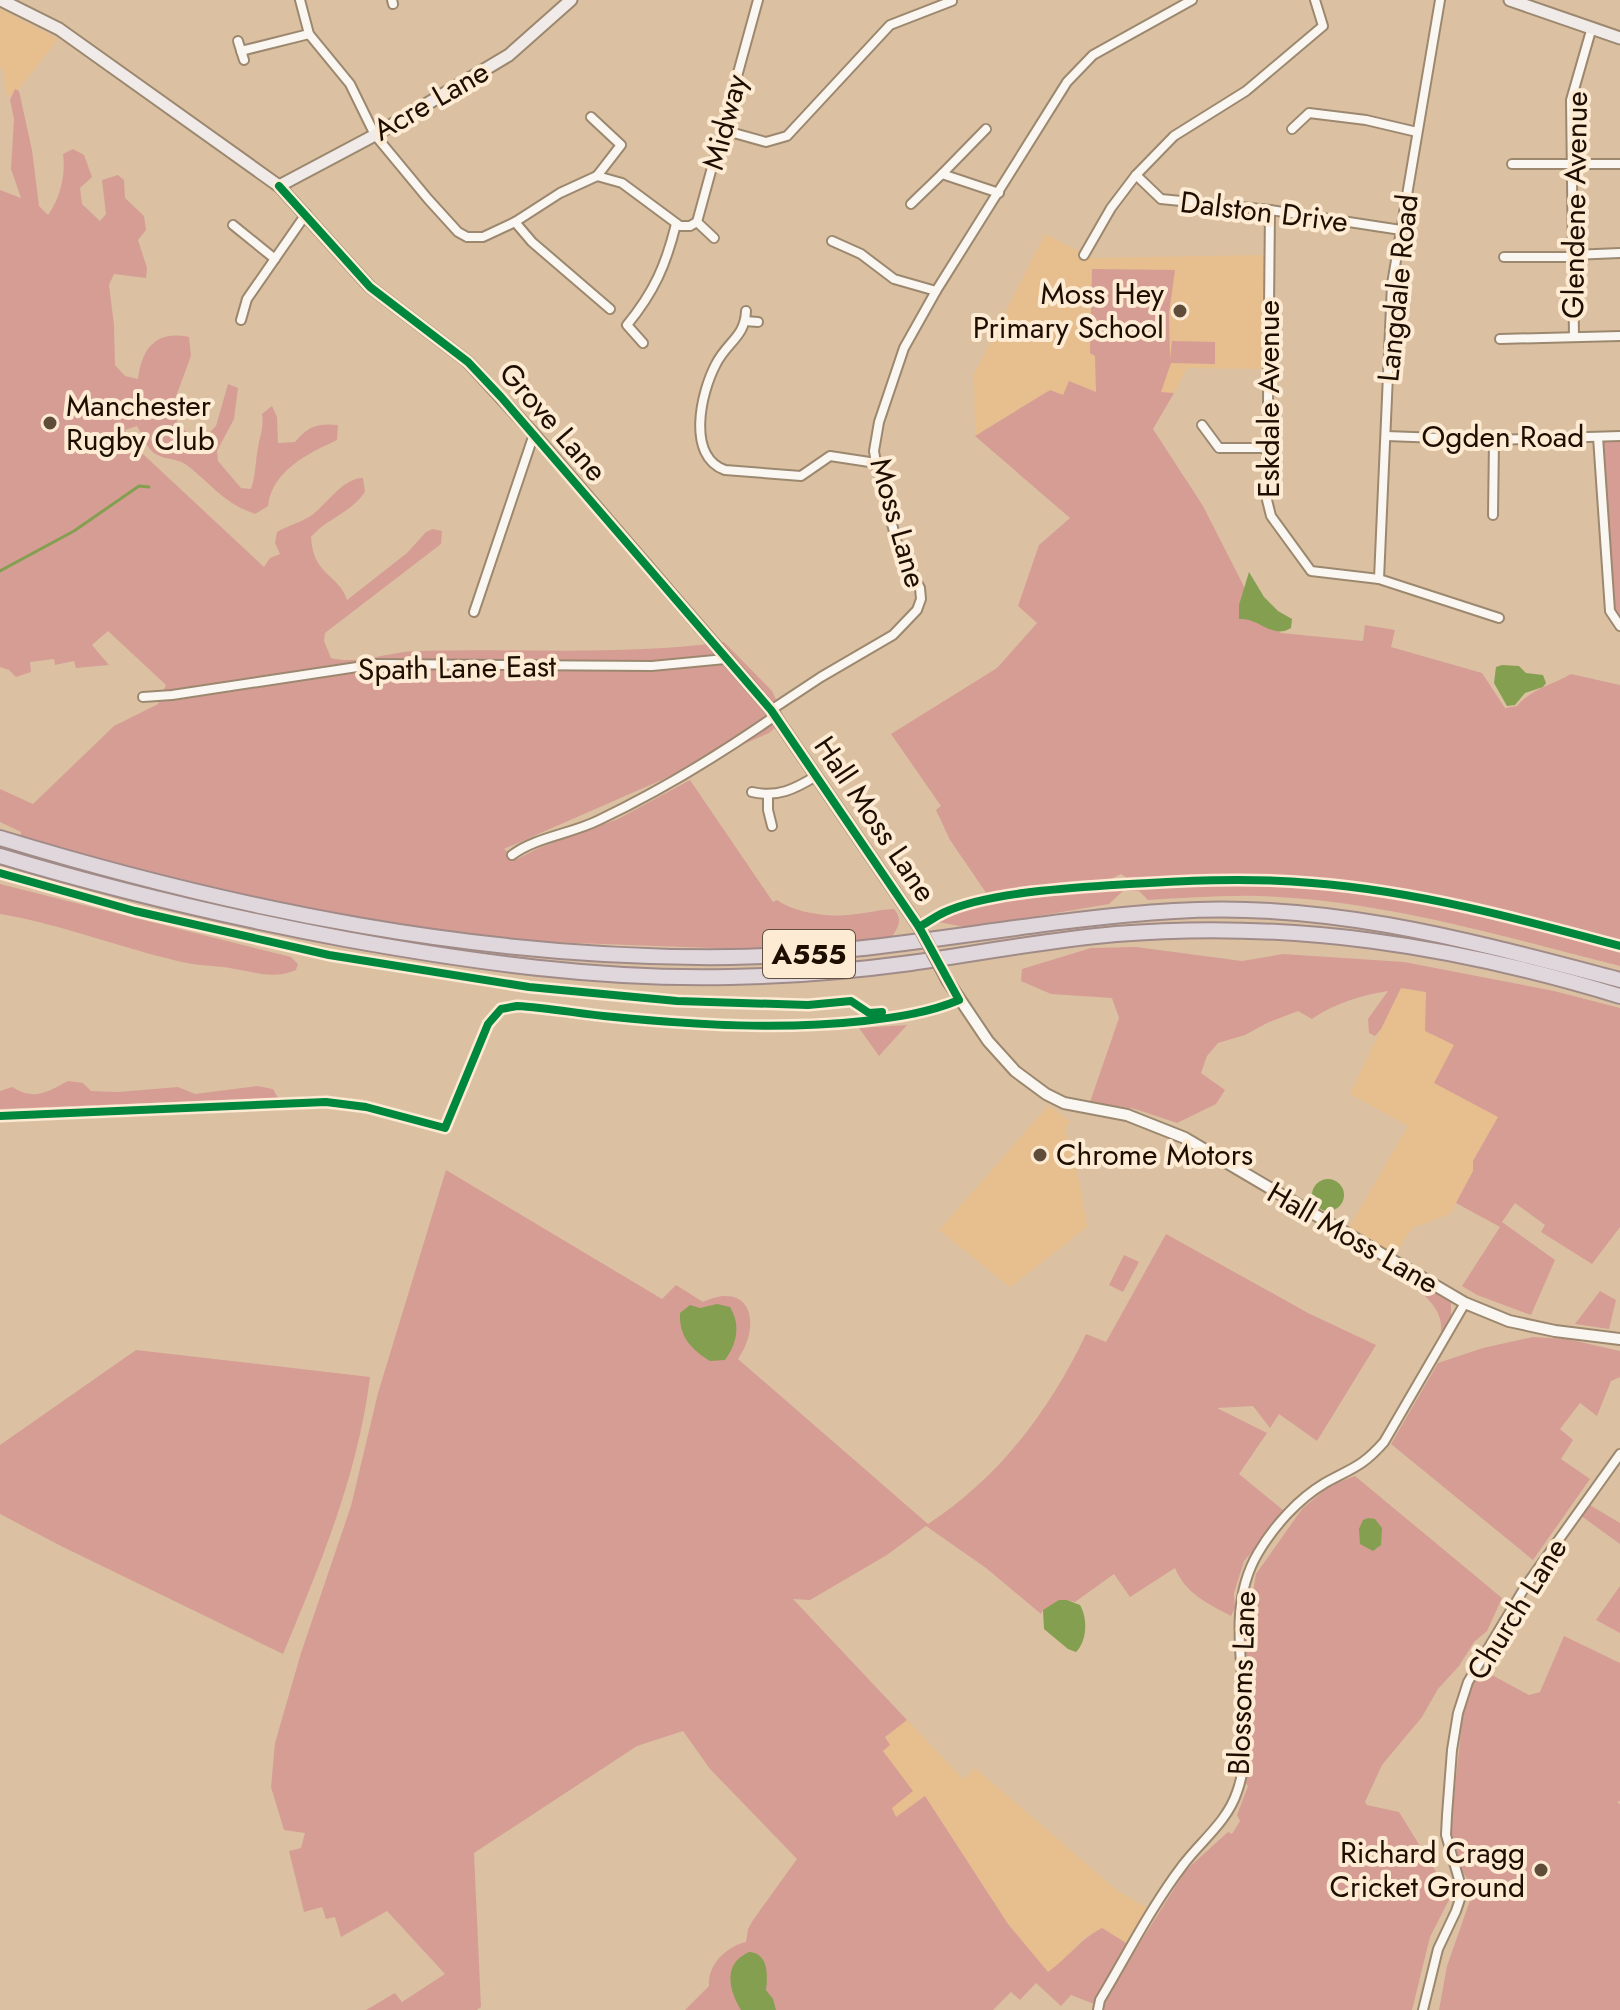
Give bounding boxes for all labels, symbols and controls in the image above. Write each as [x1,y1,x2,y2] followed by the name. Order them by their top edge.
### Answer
[365,50,497,151] street label: Acre Lane
[691,69,758,174] street label: Midway
[1551,91,1598,319] street label: Glendene Avenue
[1178,180,1350,243] street label: Dalston Drive
[1366,192,1429,384] street label: Langdale Road
[973,272,1165,349] place label: Moss Hey Primary School
[1247,300,1290,498] street label: Eskdale Avenue
[1171,302,1189,320] marker: Moss Hey Primary School
[489,353,617,491] street label: Grove Lane
[66,384,215,461] place label: Manchester Rugby Club
[41,414,59,432] marker: Manchester Rugby Club
[1422,415,1584,458] street label: Ogden Road
[859,453,937,593] street label: Moss Lane
[357,644,557,691] street label: Spath Lane East
[804,727,947,910] street label: Hall Moss Lane
[763,930,855,978] road number: A555
[1056,1133,1253,1176] place label: Chrome Motors
[1031,1146,1049,1164] marker: Chrome Motors
[1260,1171,1447,1304] street label: Hall Moss Lane
[1456,1529,1577,1688] street label: Church Lane
[1217,1590,1266,1776] street label: Blossoms Lane
[1330,1831,1525,1908] place label: Richard Cragg Cricket Ground
[1532,1861,1550,1879] marker: Richard Cragg Cricket Ground

